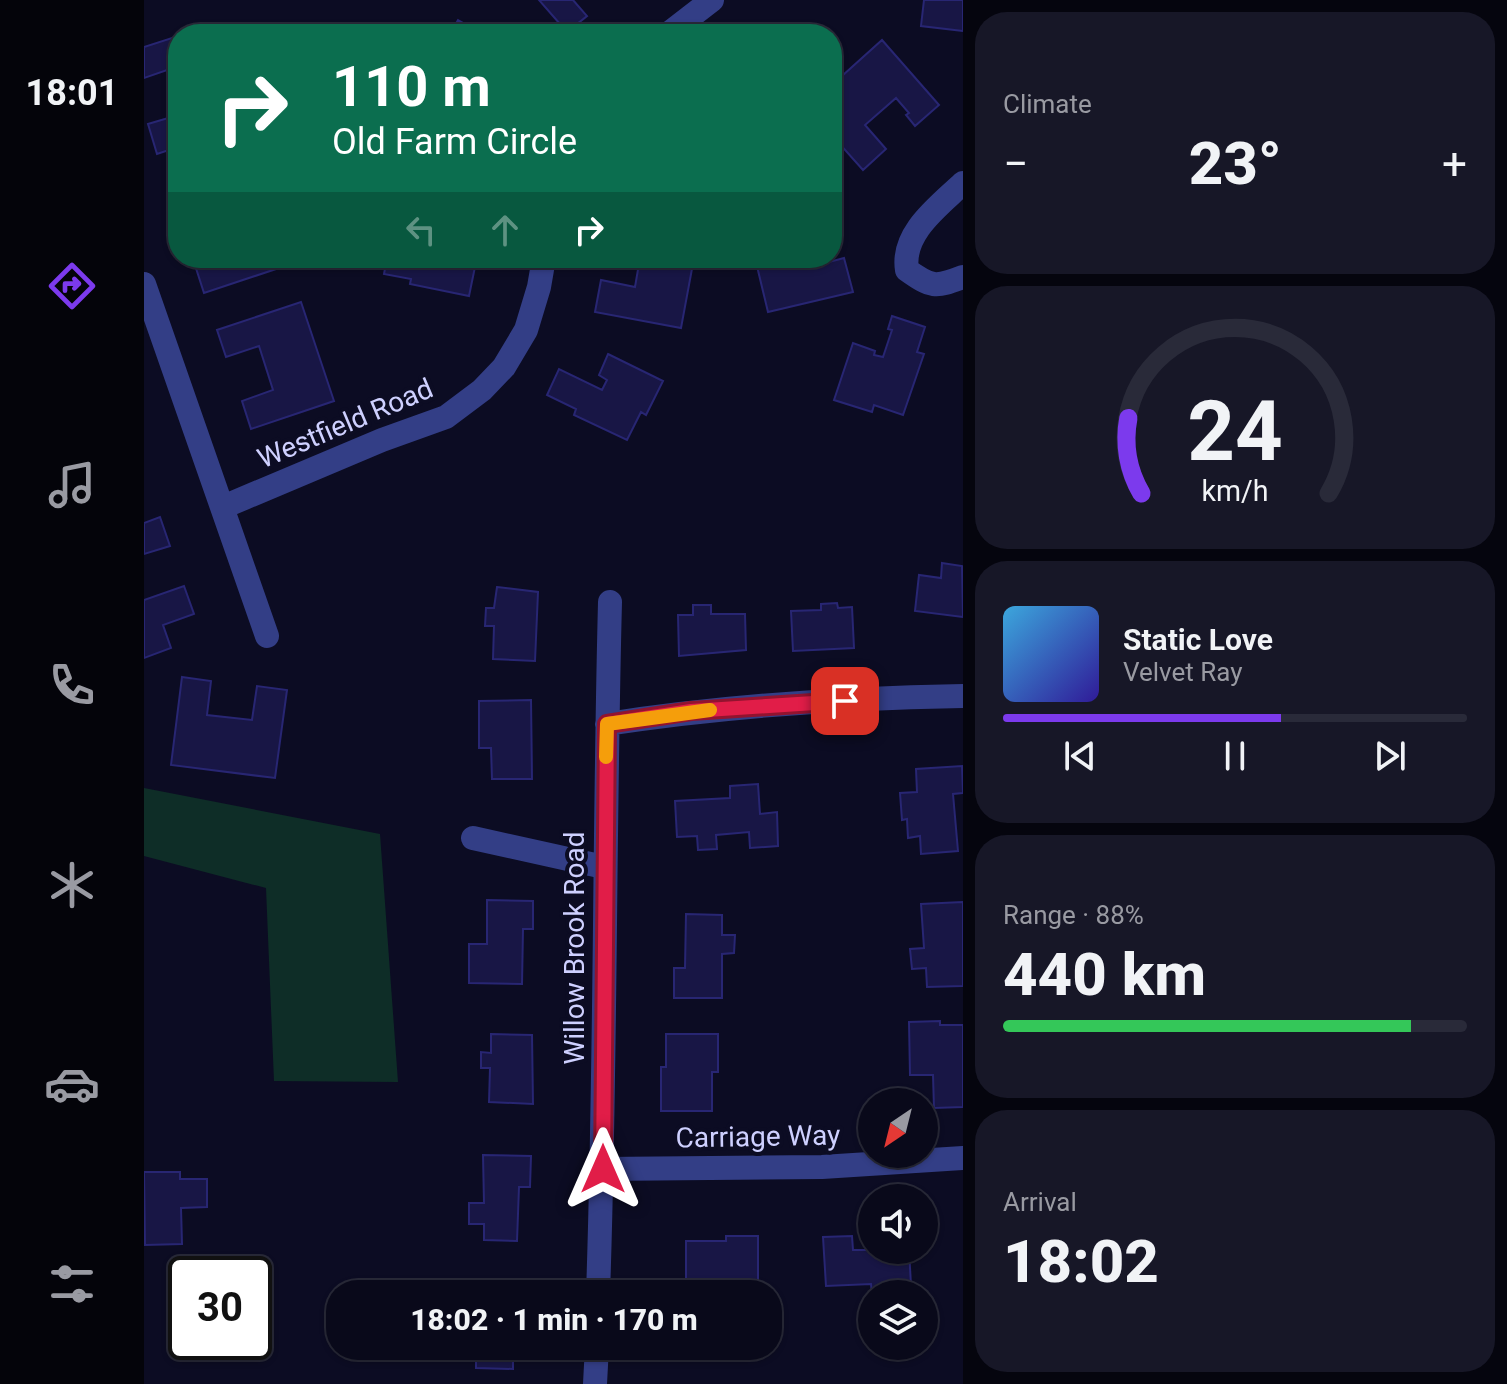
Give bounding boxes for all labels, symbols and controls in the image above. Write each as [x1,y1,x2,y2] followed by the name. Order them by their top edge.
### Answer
[332,54,491,120] text: 110 m
[200,56,304,160] icon: right
[26,72,118,114] text: 18:01
[1003,89,1092,119] text: Climate
[332,121,577,163] text: Old Farm Circle
[1189,128,1282,199] text: 23°
[1003,138,1028,190] text: −
[1442,138,1467,190] text: +
[399,208,443,252] icon: left
[483,208,527,252] icon: ahead
[567,208,611,252] icon: right
[44,258,100,314] icon: directions
[253,372,438,475] street label: Westfield Road
[1187,382,1283,479] text: 24
[44,457,100,513] icon: music
[1201,474,1269,508] text: km/h
[1123,622,1273,657] text: Static Love
[44,657,100,713] icon: phone
[1123,657,1243,687] text: Velvet Ray
[811,667,879,735] pin
[823,679,867,723] icon: arrive
[1058,734,1102,778] icon: previous
[1213,734,1257,778] icon: pause
[1368,734,1412,778] icon: next
[558,831,591,1065] street label: Willow Brook Road
[44,857,100,913] icon: climate
[1003,900,1144,930] text: Range · 88%
[1003,939,1206,1010] text: 440 km
[44,1056,100,1112] icon: car
[858,1088,938,1168] north arrow
[858,1088,938,1360] map controls
[675,1119,841,1154] street label: Carriage Way
[561,1127,645,1211] position arrow
[858,1184,938,1264] button: sound
[1003,1187,1077,1217] text: Arrival
[1003,1226,1159,1297] text: 18:02
[44,1256,100,1312] icon: filters
[168,1256,272,1360] speed limit sign: 30
[858,1280,938,1360] button: layers
[410,1302,698,1337] text: 18:02 · 1 min · 170 m

